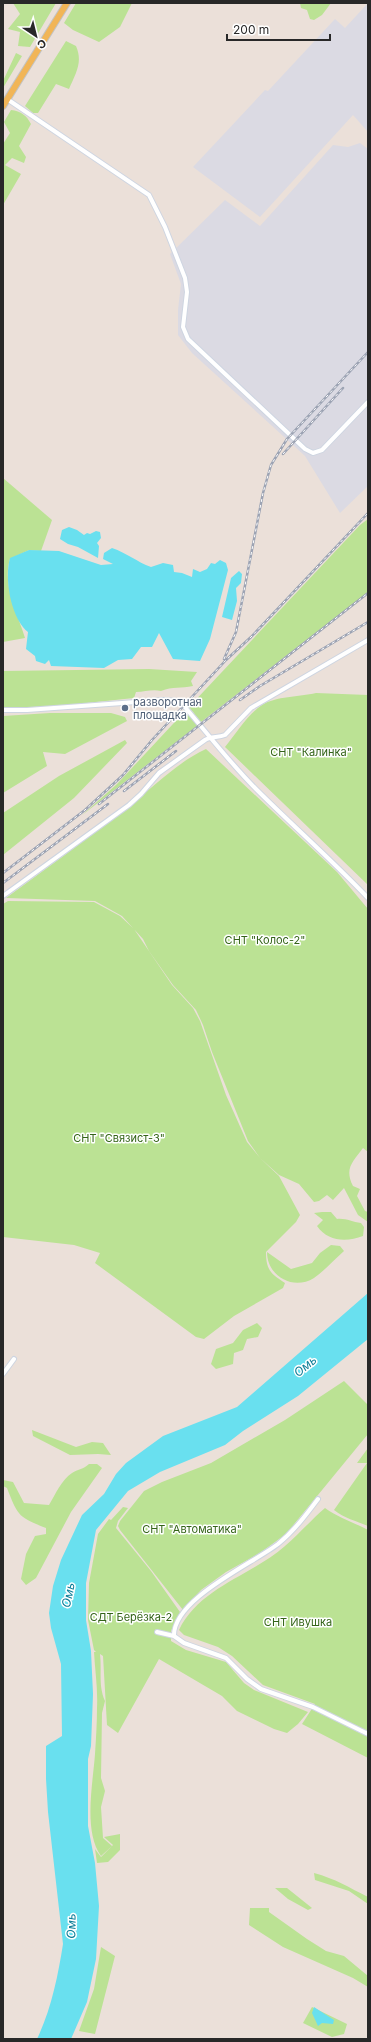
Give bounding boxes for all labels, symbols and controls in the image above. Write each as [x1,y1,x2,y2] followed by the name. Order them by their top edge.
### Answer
[16,16,56,56] north arrow
[227,16,330,42] scale bar
[233,22,269,37] text: 200 m
[34,36,49,52] text: С
[133,695,202,722] place label: разворотная площадка
[120,703,130,713] marker: разворотная площадка
[270,745,352,759] park label: СНТ "Калинка"
[225,933,305,947] park label: СНТ "Колос-2"
[73,1131,165,1145] park label: СНТ "Связист-3"
[291,1352,320,1380] water label: Омь
[142,1522,242,1536] park label: СНТ "Автоматика"
[58,1581,78,1609] water label: Омь
[90,1610,172,1624] park label: СДТ Берёзка-2
[264,1615,332,1629] park label: СНТ Ивушка
[63,1913,79,1939] water label: Омь

